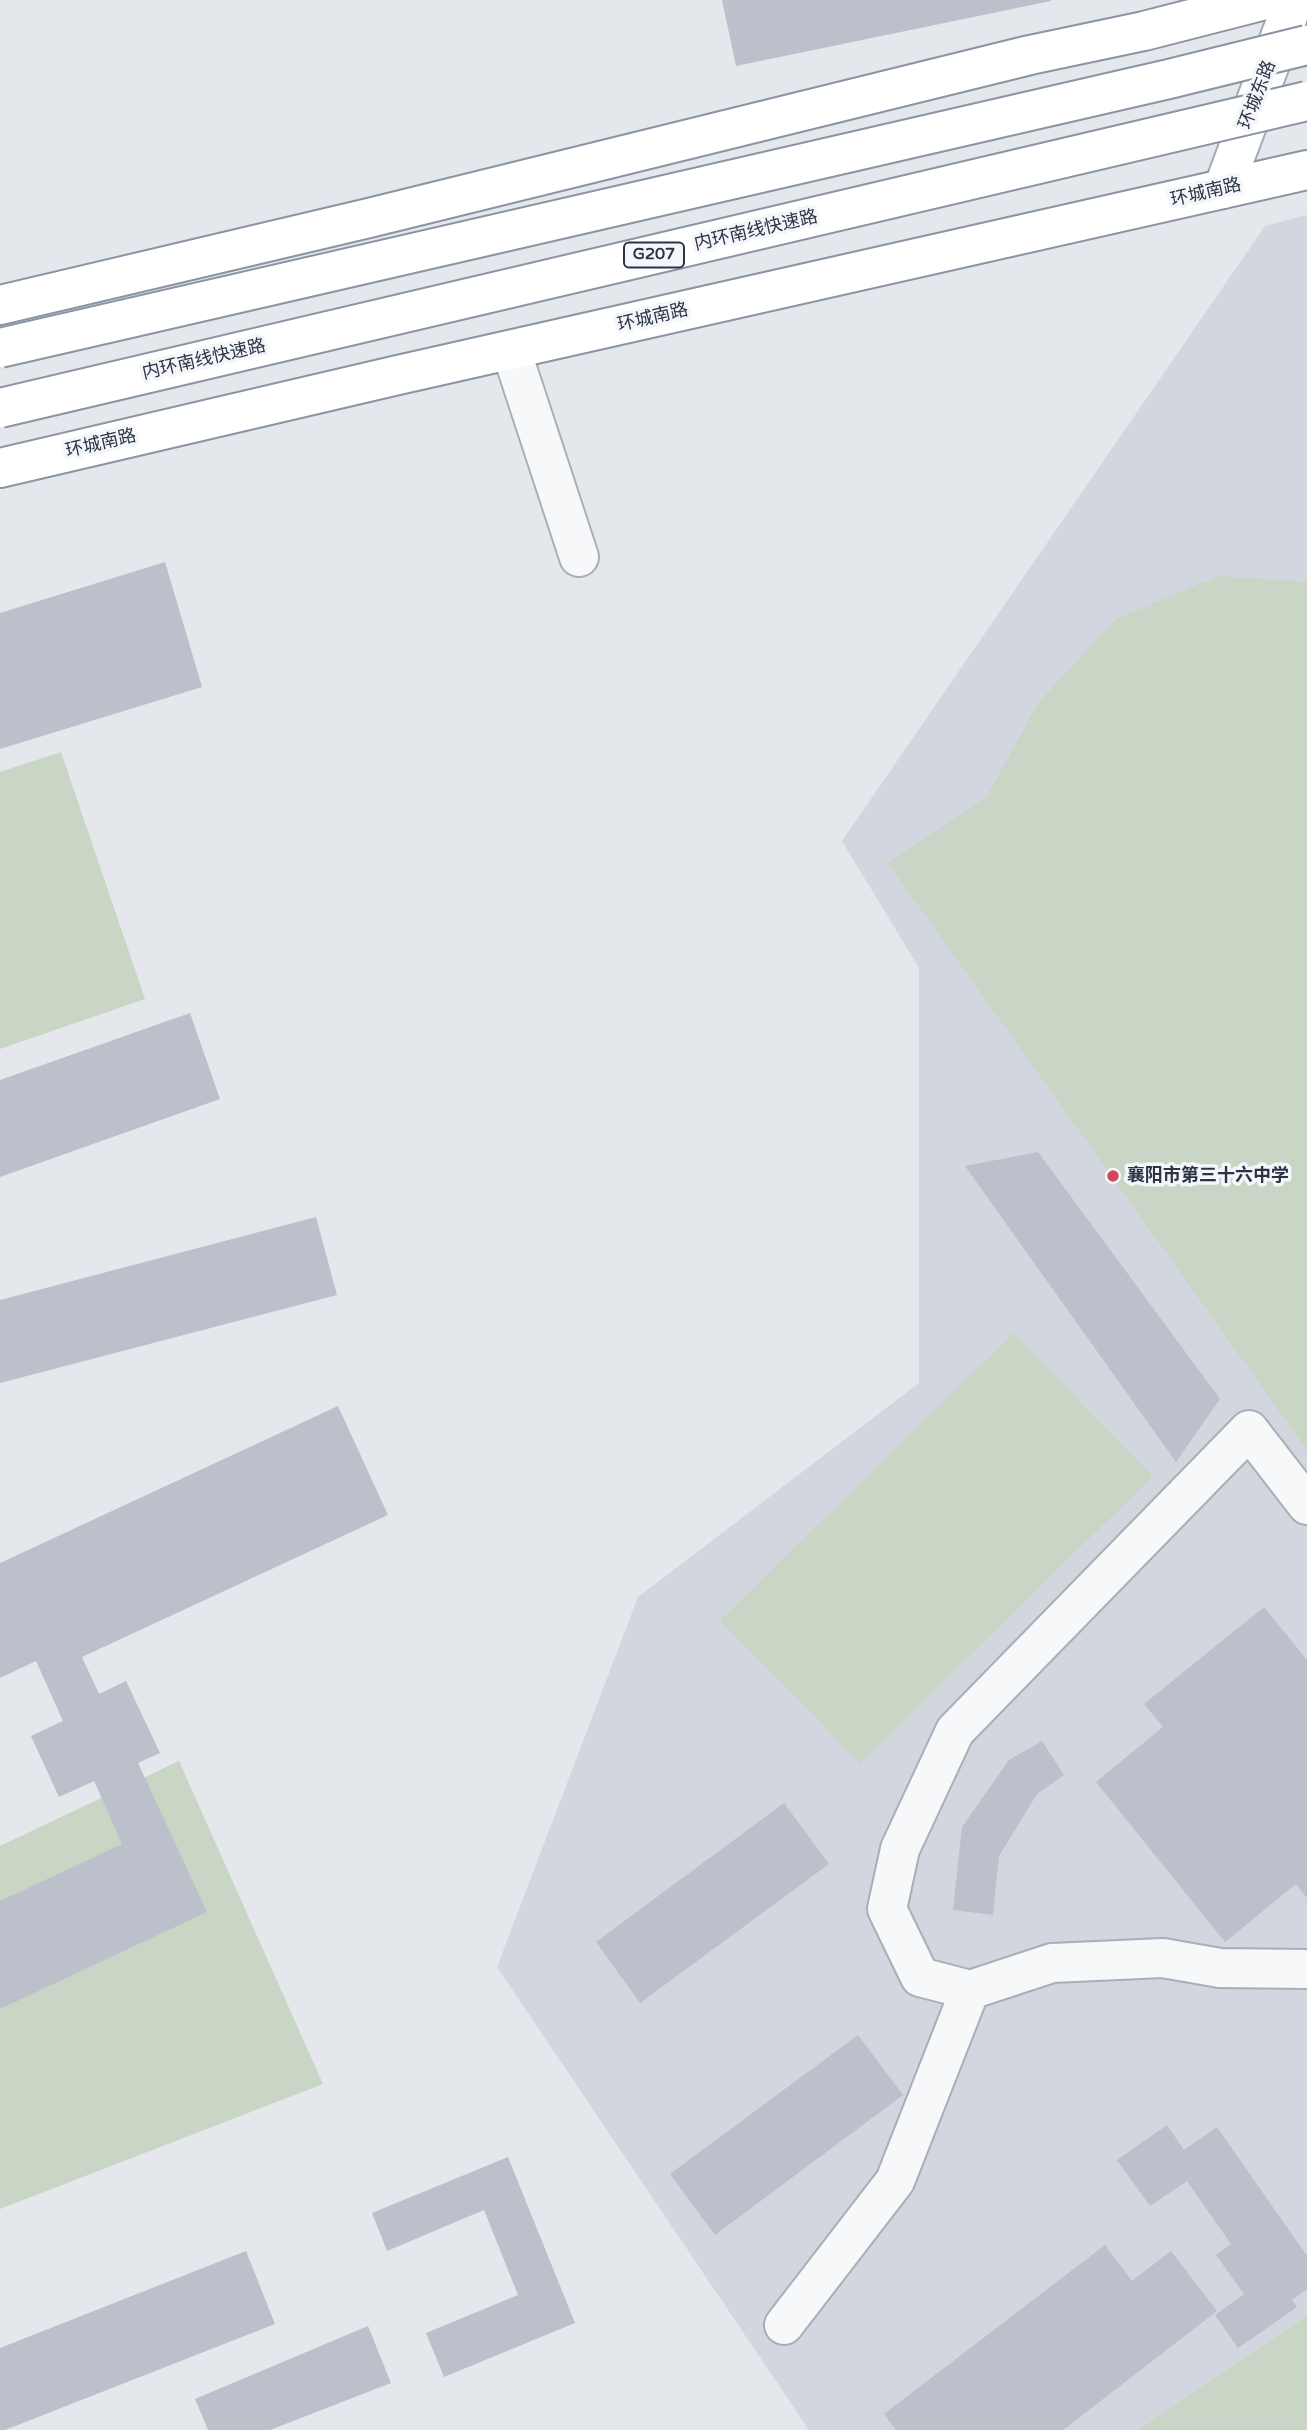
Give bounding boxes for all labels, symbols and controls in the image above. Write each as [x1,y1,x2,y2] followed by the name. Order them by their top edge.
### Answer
[1235,58,1281,132] street label: 环城东路
[1168,174,1244,212] street label: 环城南路
[692,206,820,256] street label: 内环南线快速路
[624,243,684,268] road number: G207
[615,299,691,337] street label: 环城南路
[140,335,268,385] street label: 内环南线快速路
[63,425,139,463] street label: 环城南路
[1127,1165,1289,1187] place label: 襄阳市第三十六中学
[1105,1168,1121,1184] marker: 襄阳市第三十六中学

